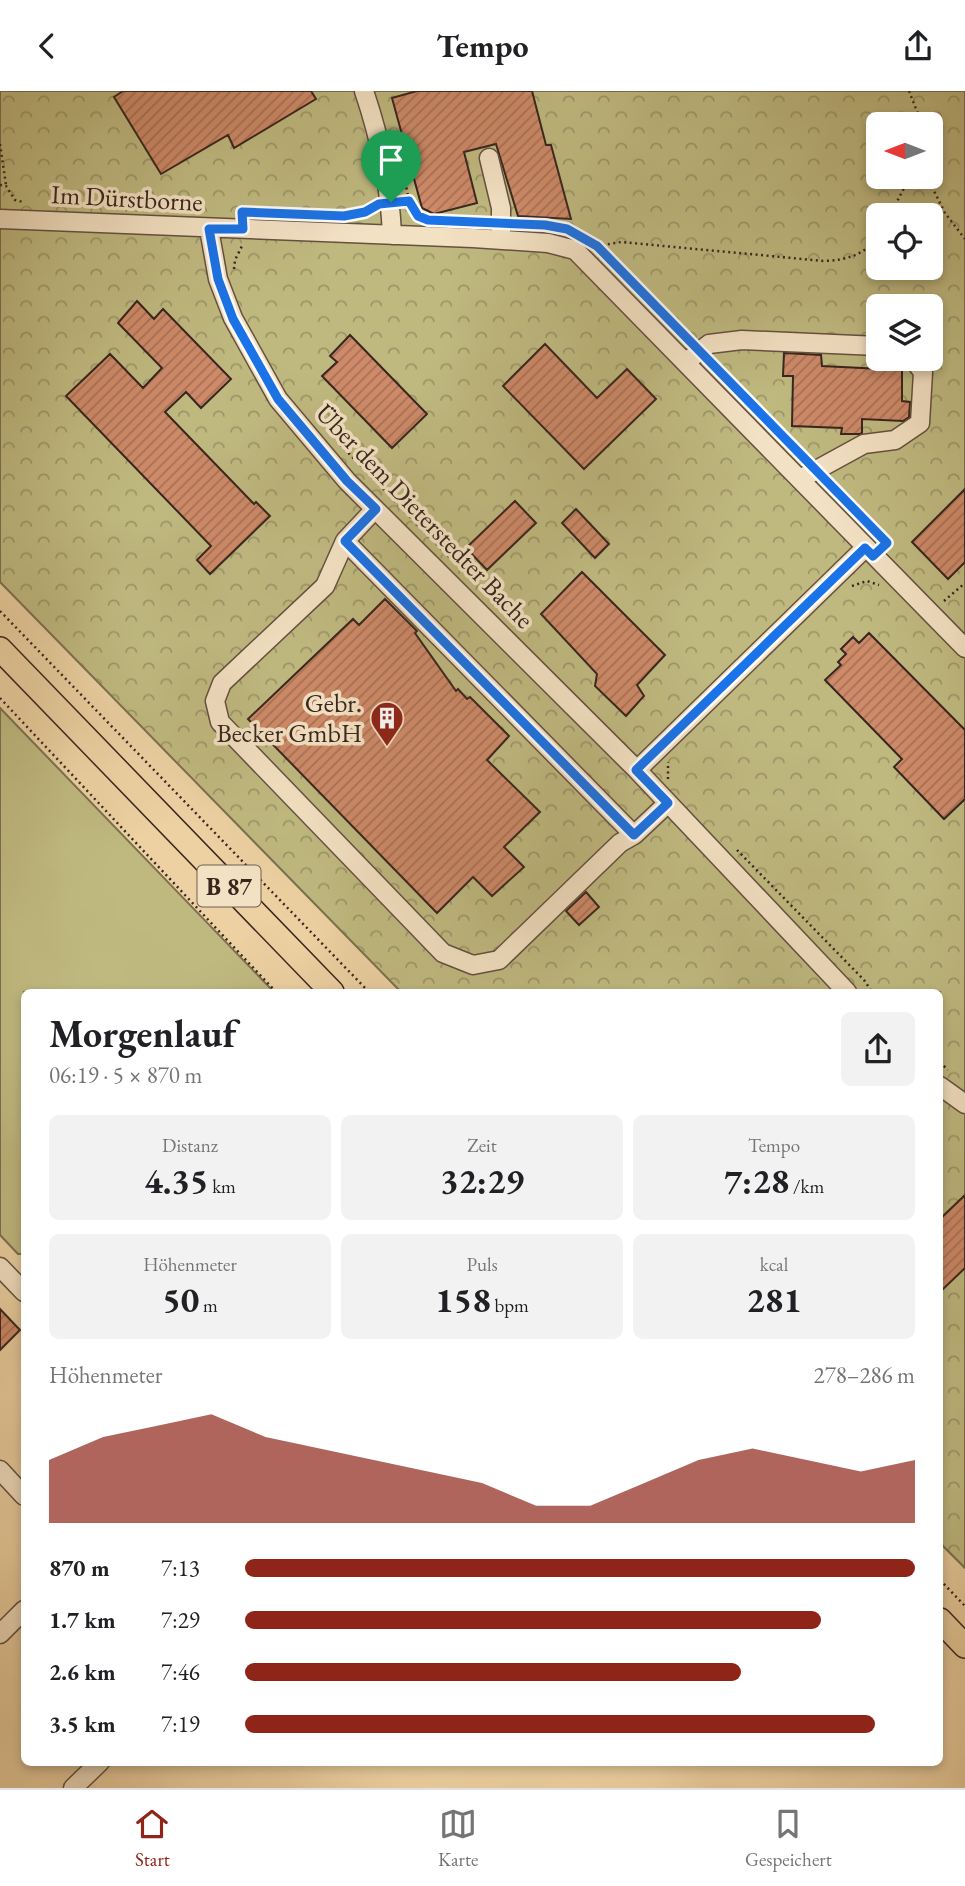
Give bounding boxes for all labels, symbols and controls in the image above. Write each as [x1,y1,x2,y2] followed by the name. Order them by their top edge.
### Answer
[436,25,529,67] text: Tempo
[28,27,66,65] icon: back
[899,27,937,65] icon: share
[866,112,943,189] north arrow
[866,112,943,371] map controls
[361,130,421,202] pin
[372,141,410,179] icon: arrive
[50,177,204,219] street label: Im Dürstborne
[866,203,943,280] button: locate
[866,294,943,371] button: layers
[309,396,541,636] street label: Über dem Dieterstedter Bache
[216,686,362,750] place label: Gebr. Becker GmbH
[368,699,406,748] building icon: Gebr. Becker GmbH
[198,865,260,907] road number: B 87
[49,1009,236,1058] text: Morgenlauf
[841,1012,915,1086] button: share
[49,1060,202,1090] text: 06:19 · 5 × 870 m
[162,1133,218,1158] text: Distanz
[467,1133,497,1158] text: Zeit
[748,1133,800,1158] text: Tempo
[144,1158,208,1203] text: 4.35
[440,1158,524,1203] text: 32:29
[724,1158,789,1203] text: 7:28
[208,1174,236,1199] text: km
[789,1174,824,1199] text: /km
[143,1252,237,1277] text: Höhenmeter
[466,1252,498,1277] text: Puls
[760,1252,788,1277] text: kcal
[162,1277,199,1322] text: 50
[435,1277,491,1322] text: 158
[746,1277,802,1322] text: 281
[199,1293,218,1318] text: m
[491,1293,529,1318] text: bpm
[49,1360,162,1390] text: Höhenmeter
[814,1360,915,1390] text: 278–286 m
[49,1553,110,1583] text: 870 m
[161,1553,200,1583] text: 7:13
[49,1605,116,1635] text: 1.7 km
[161,1605,200,1635] text: 7:29
[49,1657,116,1687] text: 2.6 km
[161,1657,200,1687] text: 7:46
[49,1709,116,1739] text: 3.5 km
[161,1709,200,1739] text: 7:19
[133,1805,171,1872] tab: Start
[438,1805,478,1872] tab: Karte
[745,1805,832,1872] tab: Gespeichert

